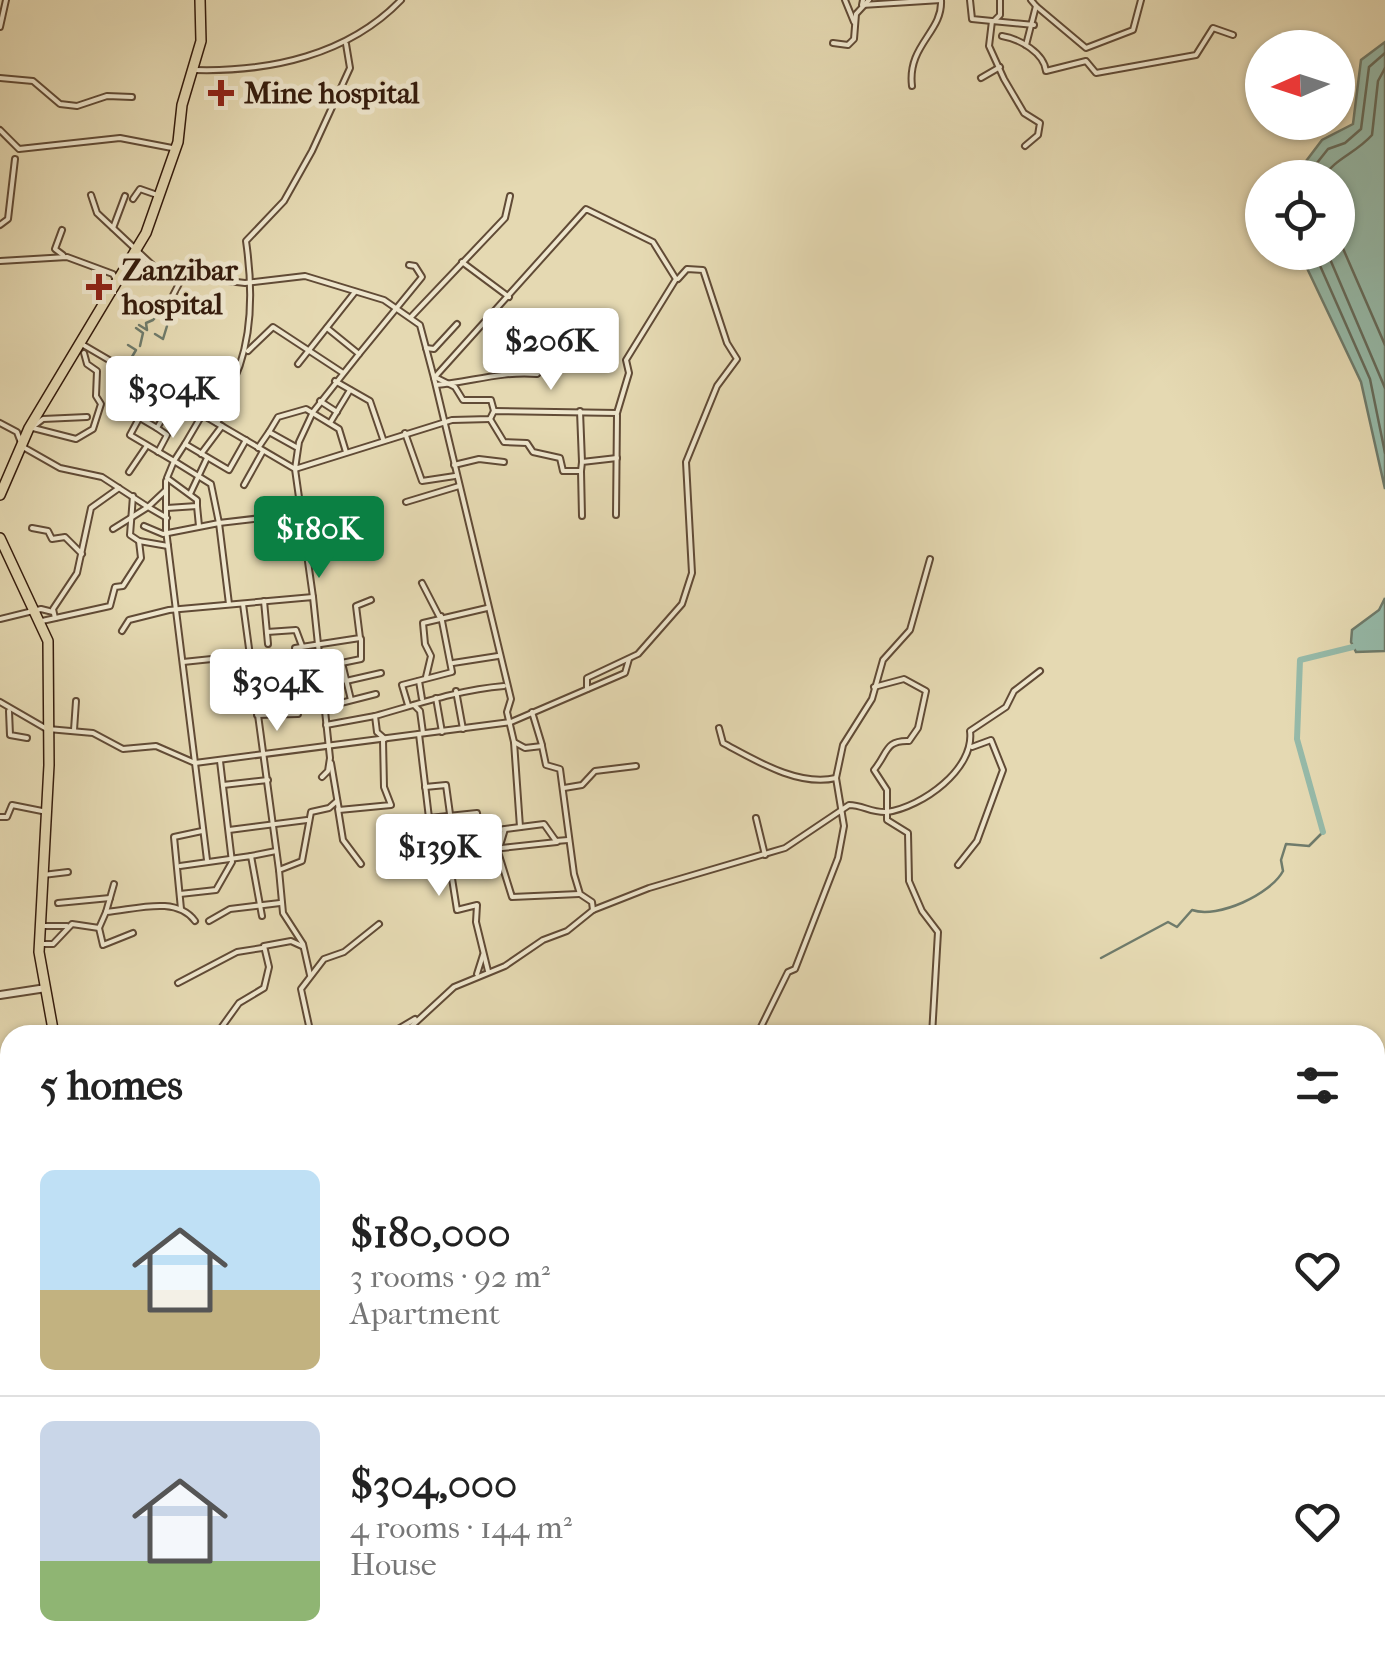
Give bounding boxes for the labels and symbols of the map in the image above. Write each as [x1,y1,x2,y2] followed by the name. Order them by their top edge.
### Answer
[1245,30,1355,140] north arrow
[244,76,420,111] place label: Mine hospital
[208,80,234,106] marker: Mine hospital
[121,253,239,322] place label: Zanzibar hospital
[86,274,112,300] marker: Zanzibar hospital
[481,308,621,393] pin: $206K
[103,356,243,441] pin: $304K
[249,496,389,581] pin: $180K
[207,649,347,734] pin: $304K
[369,814,509,899] pin: $139K

